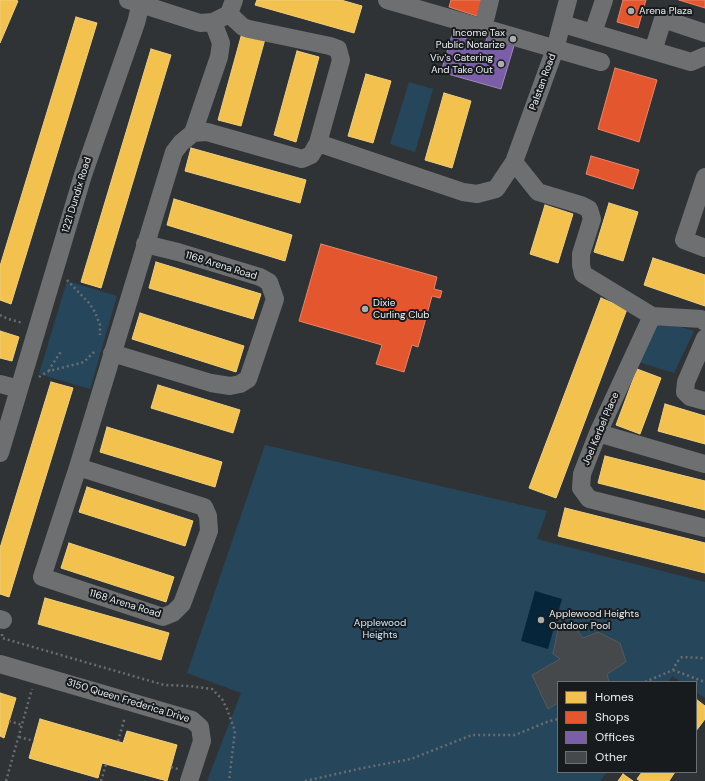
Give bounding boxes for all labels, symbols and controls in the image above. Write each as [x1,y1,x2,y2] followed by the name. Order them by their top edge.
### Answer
[639,5,692,17] place label: Arena Plaza
[626,6,636,16] marker: Arena Plaza
[436,27,505,50] place label: Income Tax Public Notarize
[508,34,518,44] marker: Income Tax Public Notarize
[430,52,493,76] place label: Viv's Catering And Take Out
[527,52,559,112] street label: Palstan Road
[496,59,506,69] marker: Viv's Catering And Take Out
[60,156,94,234] street label: 1221 Dundix Road
[184,249,258,283] street label: 1168 Arena Road
[373,297,430,320] place label: Dixie Curling Club
[360,304,370,314] marker: Dixie Curling Club
[580,391,622,467] street label: Joel Kerbel Place
[88,587,162,621] street label: 1168 Arena Road
[549,608,639,632] place label: Applewood Heights Outdoor Pool
[536,615,546,625] marker: Applewood Heights Outdoor Pool
[354,617,406,640] park label: Applewood Heights
[65,677,191,725] street label: 3150 Queen Frederica Drive
[557,681,697,773] legend
[595,689,634,705] text: Homes
[595,709,630,725] text: Shops
[595,729,635,745] text: Offices
[595,749,627,765] text: Other

